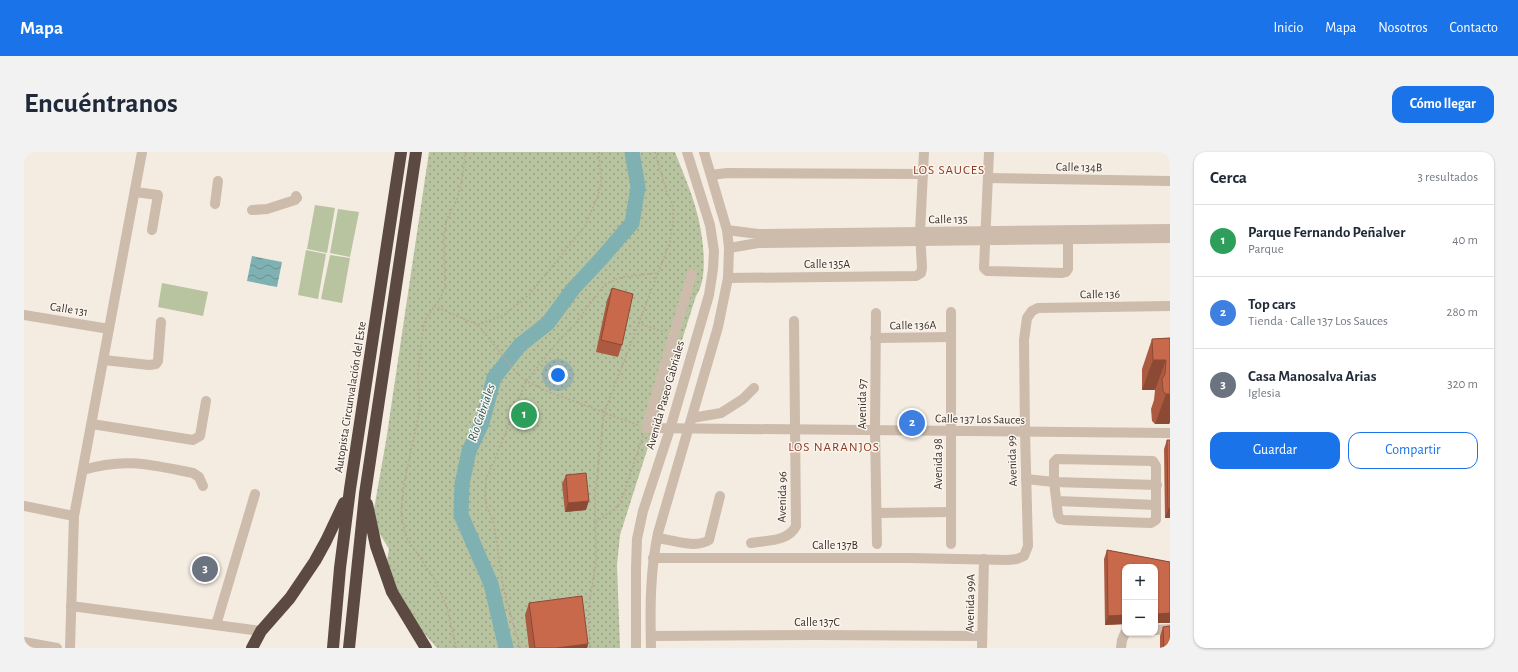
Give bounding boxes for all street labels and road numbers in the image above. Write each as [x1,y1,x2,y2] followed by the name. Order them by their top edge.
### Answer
[1056,161,1102,173] street label: Calle 134B
[928,213,968,225] street label: Calle 135
[804,258,850,270] street label: Calle 135A
[1080,288,1120,300] street label: Calle 136
[49,300,89,318] street label: Calle 131
[889,319,937,331] street label: Calle 136A
[332,320,368,474] street label: Autopista Circunvalación del Este
[644,339,686,451] street label: Avenida Paseo Cabriales
[856,379,868,429] street label: Avenida 97
[935,412,1025,426] street label: Calle 137 Los Sauces
[1005,435,1019,487] street label: Avenida 99
[932,438,944,490] street label: Avenida 98
[776,471,788,523] street label: Avenida 96
[812,539,858,551] street label: Calle 137B
[963,574,977,632] street label: Avenida 99A
[794,616,840,628] street label: Calle 137C

